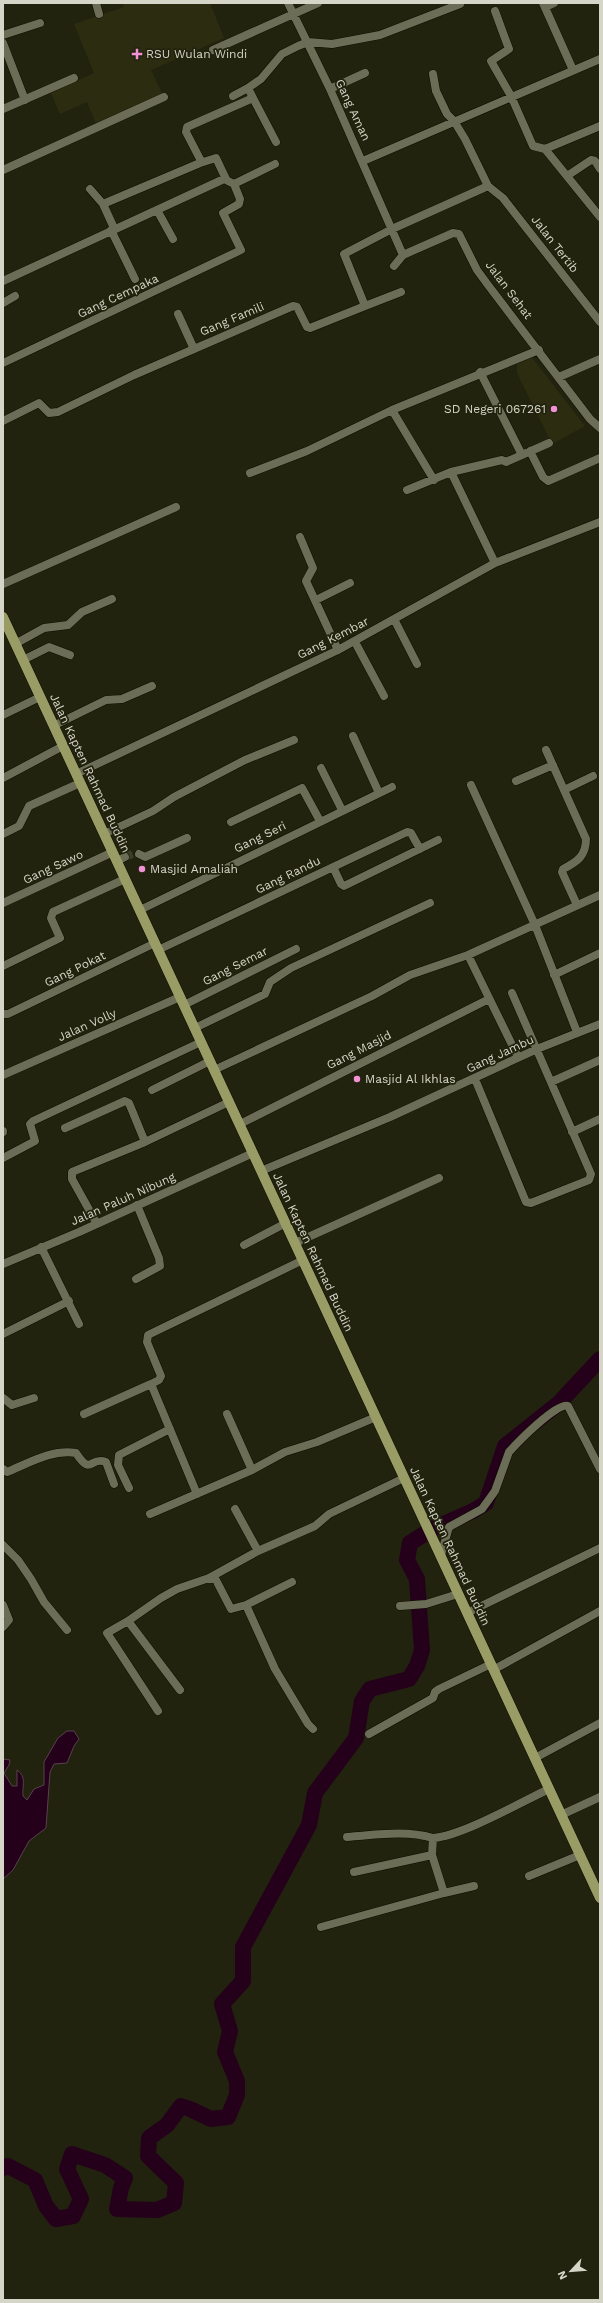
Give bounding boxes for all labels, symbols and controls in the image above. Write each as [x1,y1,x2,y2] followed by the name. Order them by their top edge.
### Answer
[146,47,247,61] place label: RSU Wulan Windi
[131,48,143,60] marker: RSU Wulan Windi
[333,77,373,143] street label: Gang Aman
[528,213,582,275] street label: Jalan Tertib
[483,258,535,322] street label: Jalan Sehat
[75,271,161,321] street label: Gang Cempaka
[198,299,266,339] street label: Gang Famili
[444,402,546,416] place label: SD Negeri 067261
[549,404,559,414] marker: SD Negeri 067261
[295,614,371,662] street label: Gang Kembar
[47,691,133,855] street label: Jalan Kapten Rahmad Buddin
[232,818,288,856] street label: Gang Seri
[21,847,85,887] street label: Gang Sawo
[253,853,323,897] street label: Gang Randu
[150,862,238,876] place label: Masjid Amaliah
[137,864,147,874] marker: Masjid Amaliah
[200,944,270,988] street label: Gang Semar
[42,948,108,990] street label: Gang Pokat
[56,1006,119,1044] street label: Jalan Volly
[324,1028,394,1072] street label: Gang Masjid
[464,1032,536,1076] street label: Gang Jambu
[365,1072,456,1086] place label: Masjid Al Ikhlas
[352,1074,362,1084] marker: Masjid Al Ikhlas
[69,1169,178,1228] street label: Jalan Paluh Nibung
[270,1170,356,1334] street label: Jalan Kapten Rahmad Buddin
[407,1464,493,1628] street label: Jalan Kapten Rahmad Buddin
[551,2251,591,2291] north arrow
[555,2269,570,2282] text: N

